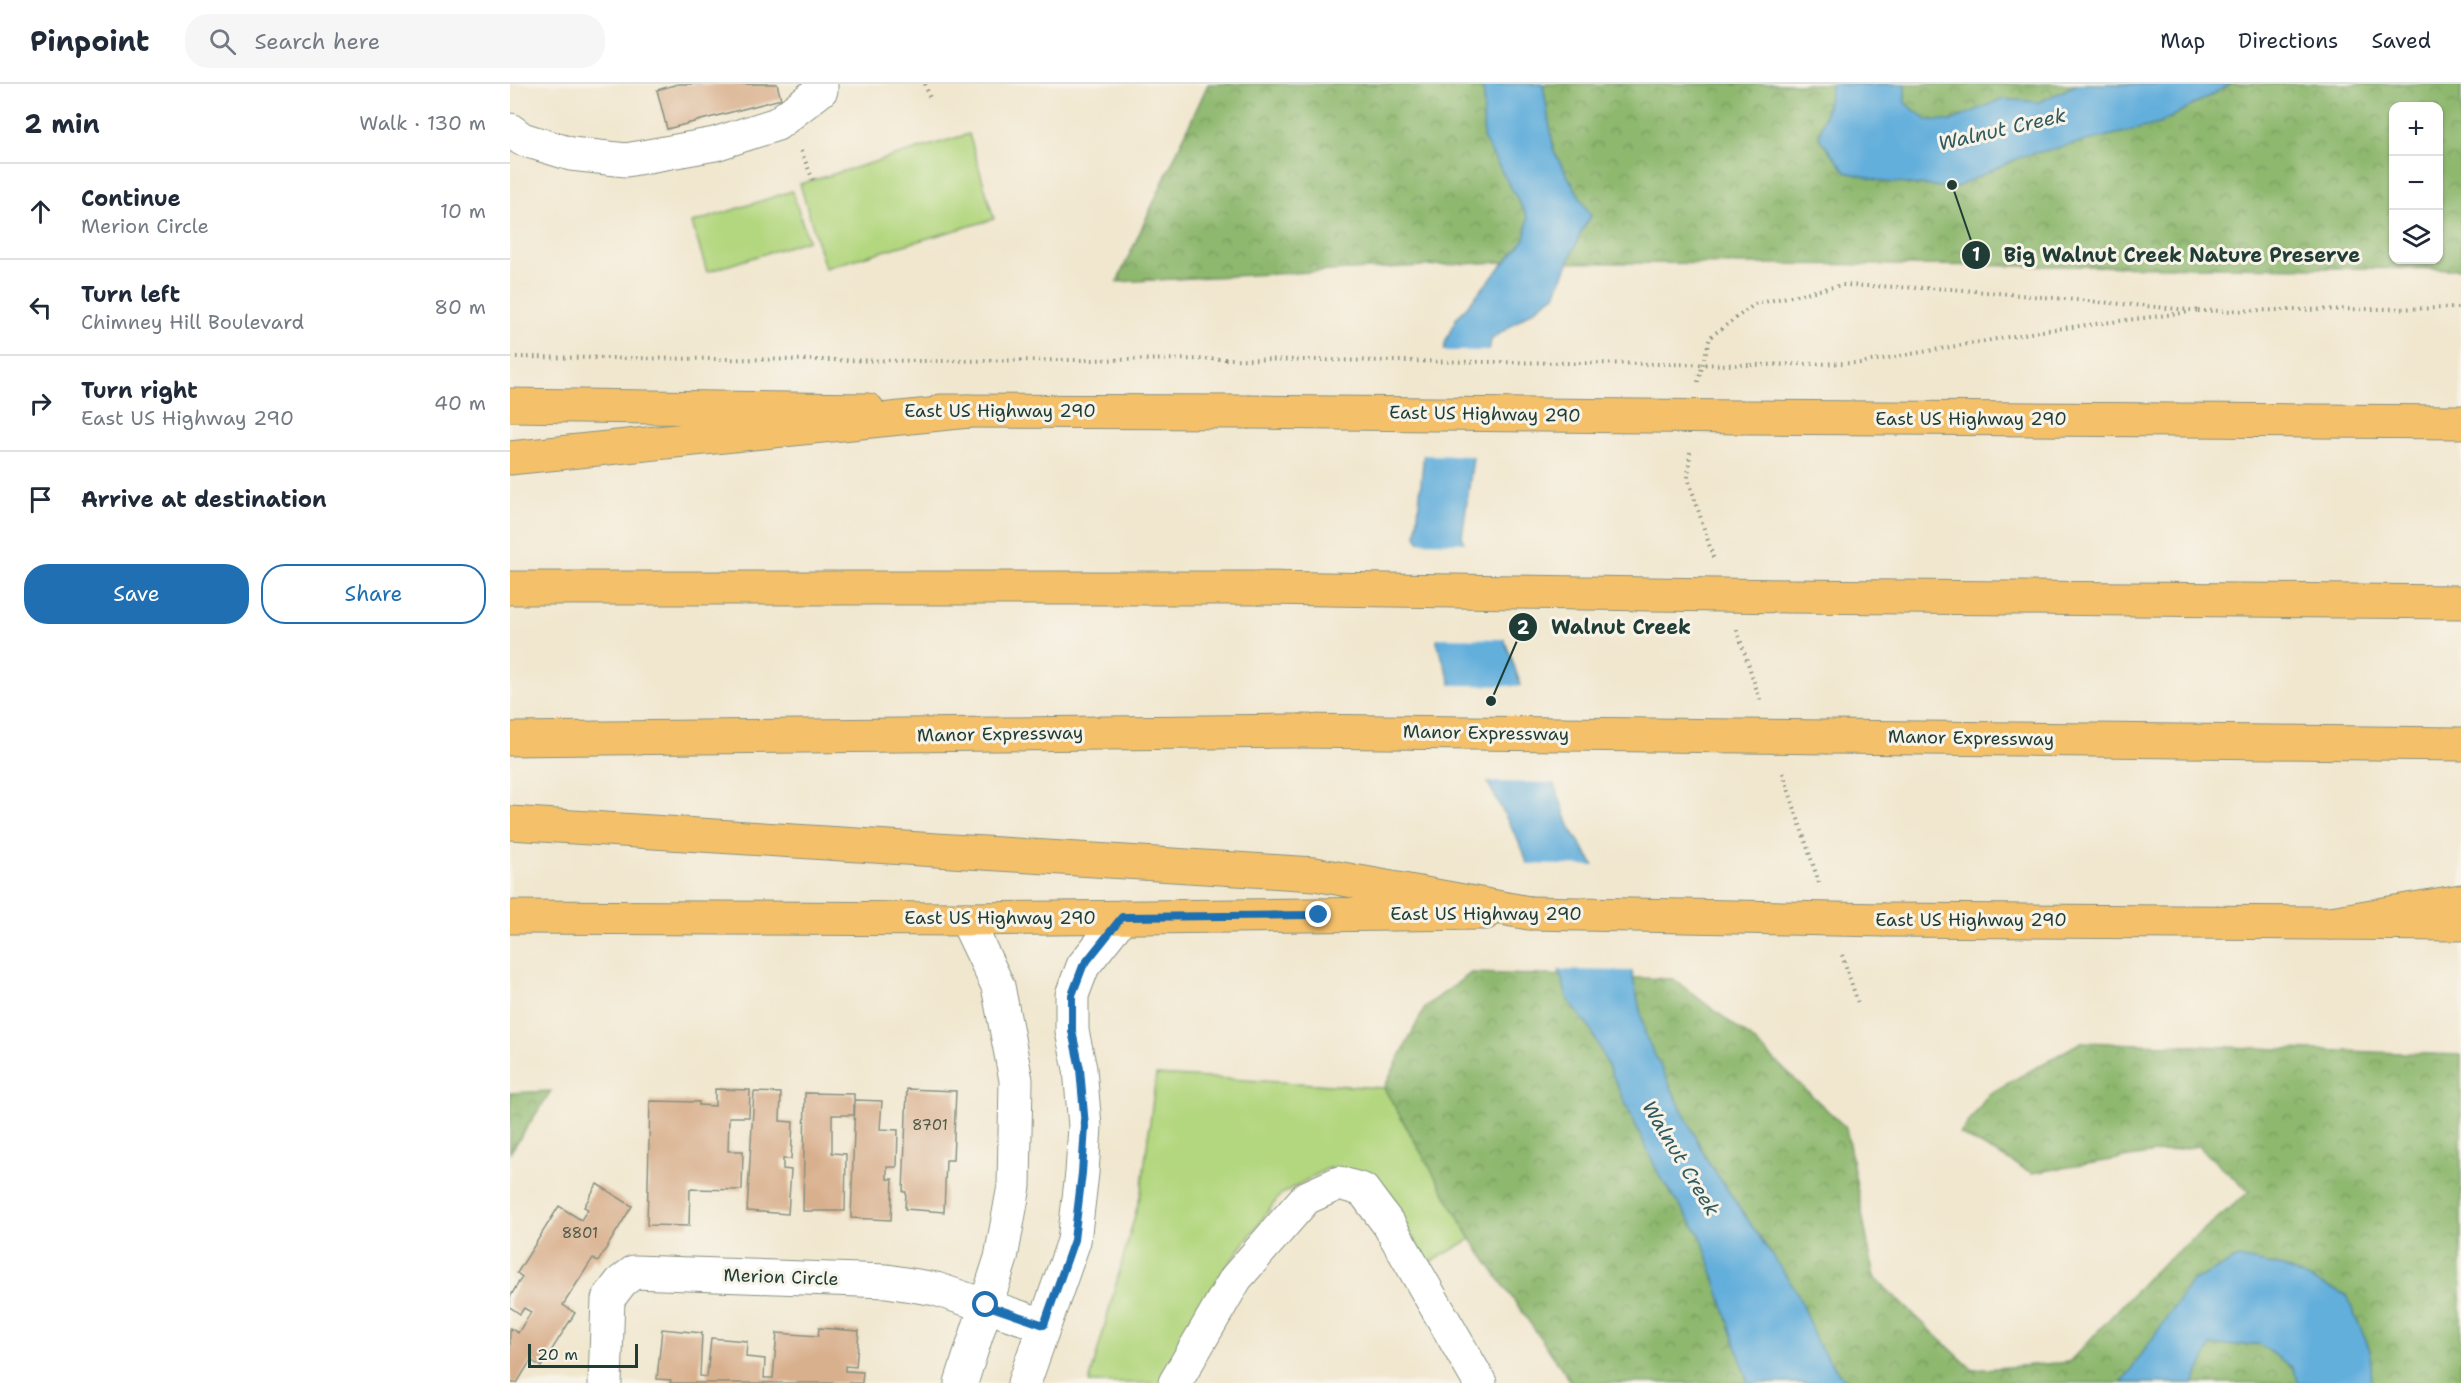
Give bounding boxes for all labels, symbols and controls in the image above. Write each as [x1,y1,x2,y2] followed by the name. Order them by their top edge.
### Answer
[185,14,605,68] search box
[30,22,149,60] text: Pinpoint
[206,25,239,58] icon: search
[254,27,380,56] text: Search here
[2160,27,2205,55] text: Map
[2238,27,2338,55] text: Directions
[2371,27,2431,55] text: Saved
[1935,102,2069,156] water label: Walnut Creek
[2389,102,2443,264] map controls
[2389,102,2443,156] button: +
[24,106,100,141] text: 2 min
[359,110,486,136] text: Walk · 130 m
[2389,156,2443,210] button: −
[81,184,181,213] text: Continue
[24,195,57,228] icon: ahead
[440,198,486,224] text: 10 m
[2389,210,2443,264] button: layers
[81,213,209,239] text: Merion Circle
[1961,236,2372,274] callout: Big Walnut Creek Nature Preserve
[2004,242,2360,268] text: Big Walnut Creek Nature Preserve
[1972,243,1980,267] text: 1
[81,280,180,309] text: Turn left
[24,291,57,324] icon: left
[434,294,486,320] text: 80 m
[81,309,304,335] text: Chimney Hill Boulevard
[81,376,198,405] text: Turn right
[24,387,57,420] icon: right
[434,390,486,416] text: 40 m
[904,399,1096,423] street label: East US Highway 290
[1389,400,1581,428] street label: East US Highway 290
[81,405,294,431] text: East US Highway 290
[1875,407,2067,431] street label: East US Highway 290
[24,483,57,516] icon: arrive
[81,485,327,514] text: Arrive at destination
[24,564,249,624] button: Save
[261,564,486,624] button: Share
[1508,608,1703,646] callout: Walnut Creek
[1551,614,1691,640] text: Walnut Creek
[1517,616,1530,640] text: 2
[1403,720,1569,746] street label: Manor Expressway
[917,721,1083,747] street label: Manor Expressway
[1888,725,2054,751] street label: Manor Expressway
[1305,901,1331,927] route end
[1390,902,1582,926] street label: East US Highway 290
[904,906,1096,930] street label: East US Highway 290
[1875,908,2067,932] street label: East US Highway 290
[1636,1095,1726,1221] water label: Walnut Creek
[912,1115,948,1135] house number: 8701
[562,1223,598,1243] house number: 8801
[723,1263,839,1291] street label: Merion Circle
[972,1291,998,1317] route start
[528,1341,638,1368] scale bar
[537,1344,578,1365] text: 20 m

